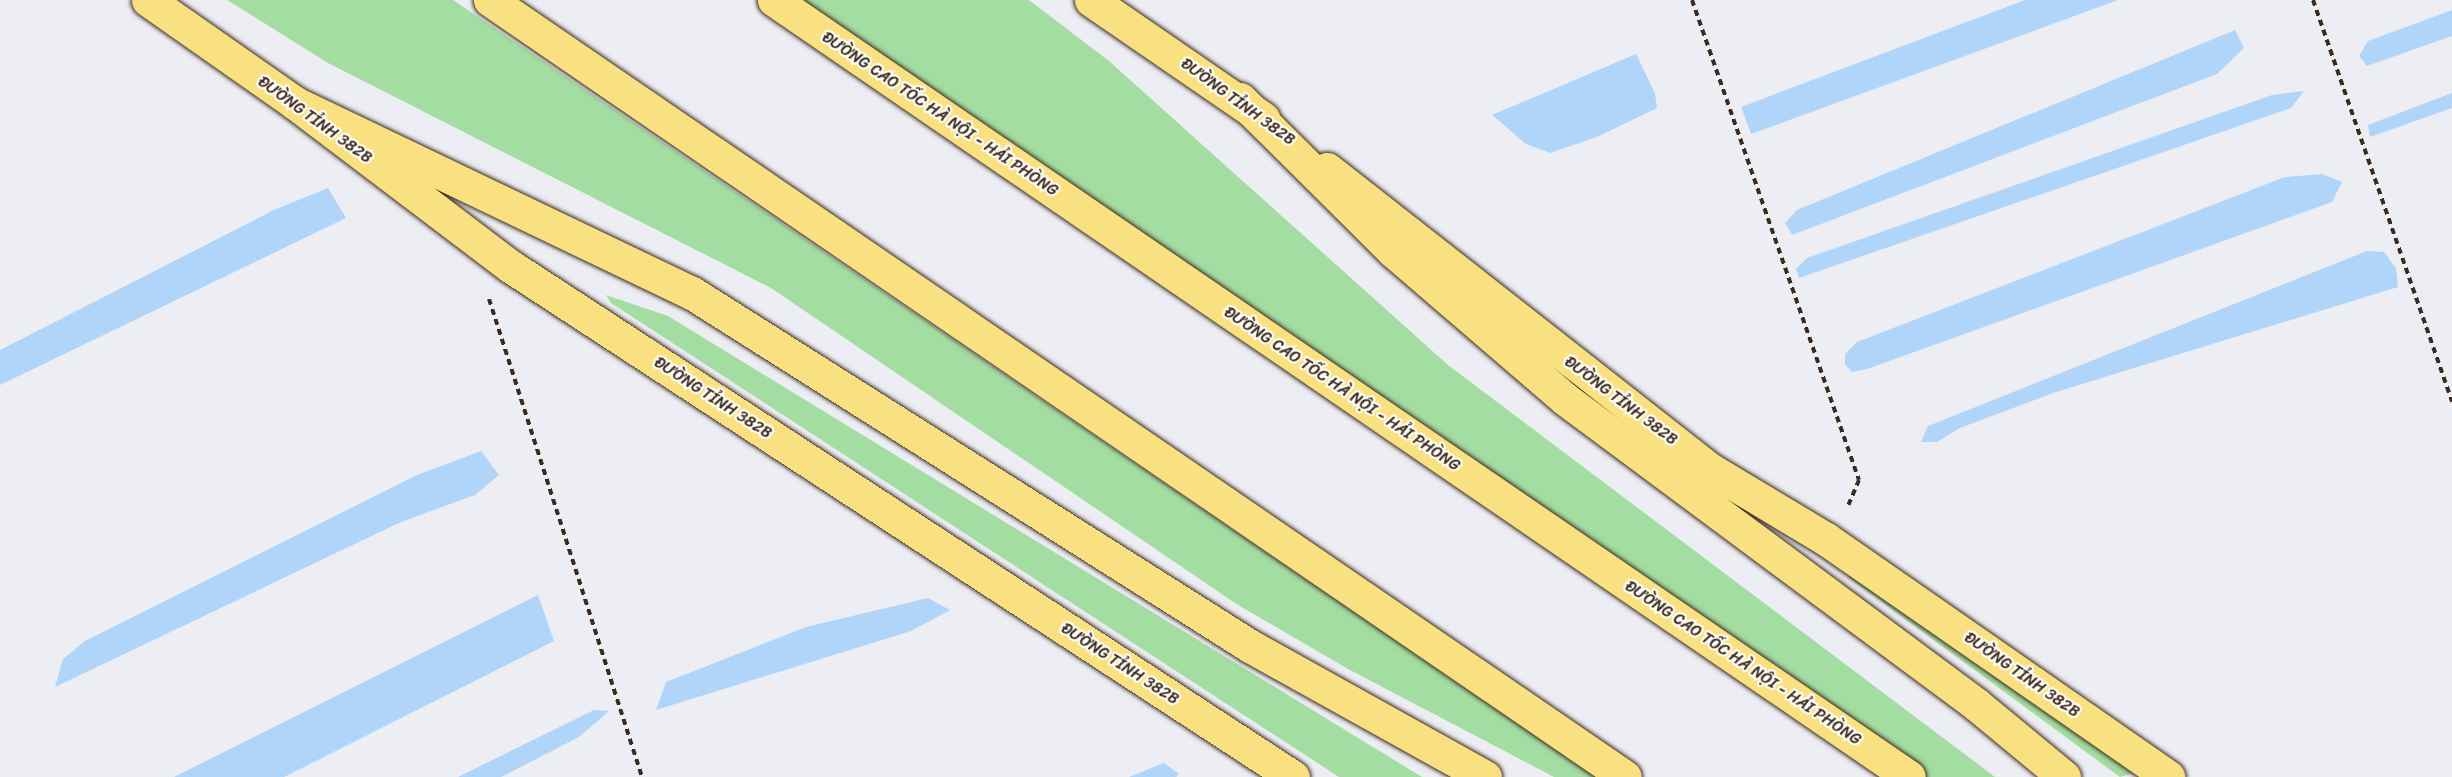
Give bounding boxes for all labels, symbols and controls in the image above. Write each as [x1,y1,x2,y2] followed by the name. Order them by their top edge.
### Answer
[818,28,1062,200] street label: ĐƯỜNG CAO TỐC HÀ NỘI - HẢI PHÒNG
[1177,54,1299,150] street label: ĐƯỜNG TỈNH 382B
[254,72,376,168] street label: ĐƯỜNG TỈNH 382B
[1220,303,1464,475] street label: ĐƯỜNG CAO TỐC HÀ NỘI - HẢI PHÒNG
[1560,352,1682,450] street label: ĐƯỜNG TỈNH 382B
[650,353,776,443] street label: ĐƯỜNG TỈNH 382B
[1621,577,1865,749] street label: ĐƯỜNG CAO TỐC HÀ NỘI - HẢI PHÒNG
[1057,619,1183,709] street label: ĐƯỜNG TỈNH 382B
[1960,628,2084,722] street label: ĐƯỜNG TỈNH 382B

